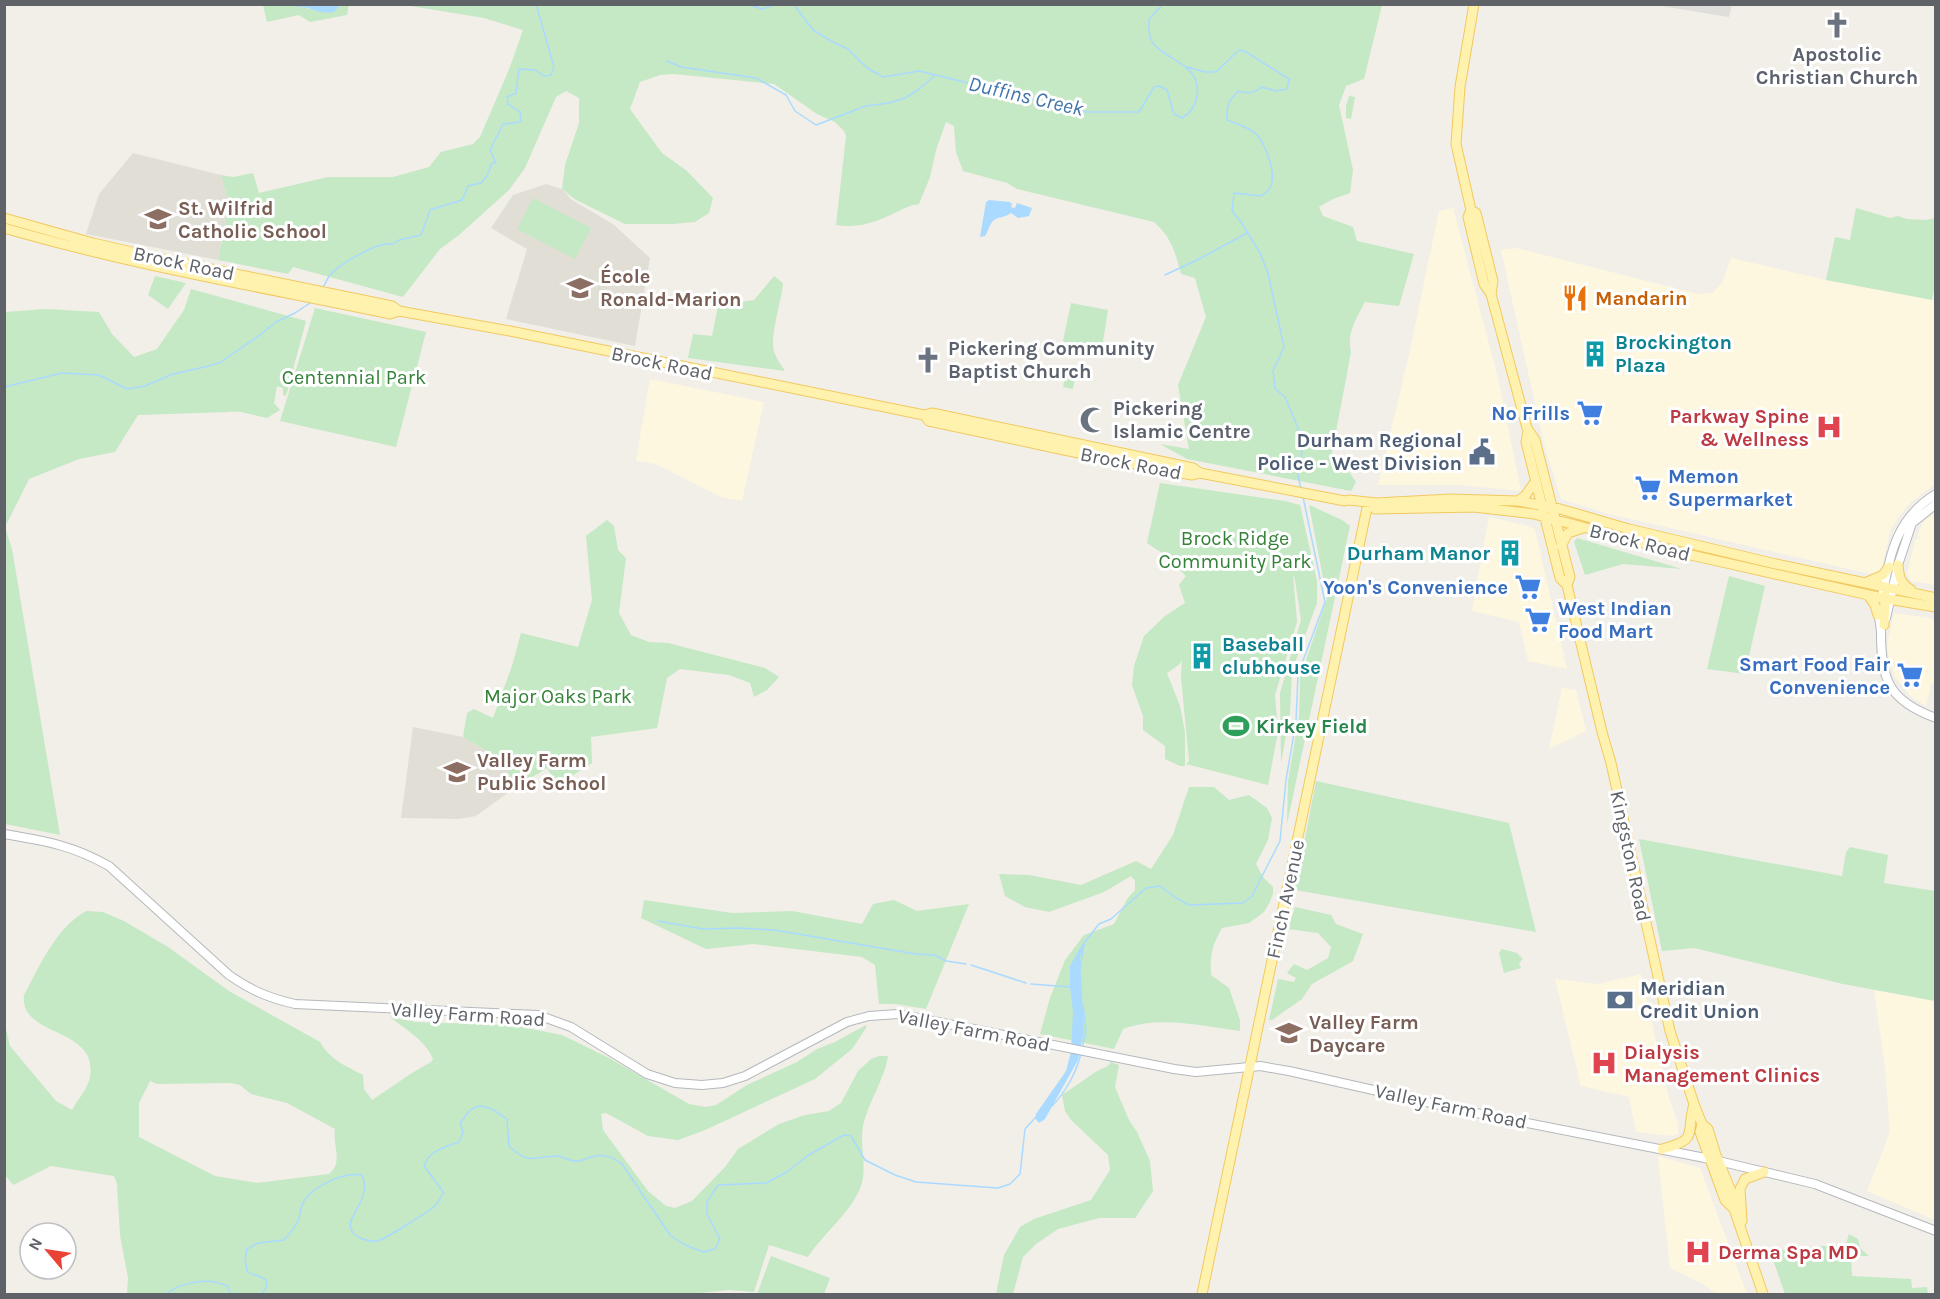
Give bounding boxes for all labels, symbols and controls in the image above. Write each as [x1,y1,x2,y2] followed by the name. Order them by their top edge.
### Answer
[1822,10,1852,40] church icon: Apostolic Christian Church
[1756,43,1918,89] place label: Apostolic Christian Church
[966,71,1086,121] water label: Duffins Creek
[178,197,327,243] place label: St. Wilfrid Catholic School
[143,204,173,234] school or university icon: St. Wilfrid Catholic School
[131,242,237,285] street label: Brock Road
[600,263,742,311] place label: École Ronald-Marion
[565,273,595,303] school or university icon: École Ronald-Marion
[1560,283,1590,313] restaurant icon: Mandarin
[1595,287,1688,310] place label: Mandarin
[1615,331,1732,377] place label: Brockington Plaza
[948,337,1154,383] place label: Pickering Community Baptist Church
[1580,339,1610,369] building icon: Brockington Plaza
[609,342,715,385] street label: Brock Road
[913,345,943,375] church icon: Pickering Community Baptist Church
[282,366,426,389] park label: Centennial Park
[1113,397,1251,443] place label: Pickering Islamic Centre
[1575,398,1605,428] supermarket icon: No Frills
[1491,402,1570,425] place label: No Frills
[1078,405,1108,435] mosque icon: Pickering Islamic Centre
[1669,405,1809,451] place label: Parkway Spine & Wellness
[1814,412,1844,442] hospital icon: Parkway Spine & Wellness
[1257,429,1462,475] place label: Durham Regional Police - West Division
[1467,437,1497,467] public building icon: Durham Regional Police - West Division
[1078,442,1184,485] street label: Brock Road
[1668,465,1793,511] place label: Memon Supermarket
[1633,473,1663,503] supermarket icon: Memon Supermarket
[1587,519,1693,566] street label: Brock Road
[1159,527,1311,573] park label: Brock Ridge Community Park
[1495,538,1525,568] building icon: Durham Manor
[1347,542,1490,565] place label: Durham Manor
[1513,572,1543,602] supermarket icon: Yoon's Convenience
[1323,576,1508,599] place label: Yoon's Convenience
[1558,597,1672,643] place label: West Indian Food Mart
[1523,605,1553,635] supermarket icon: West Indian Food Mart
[1222,633,1321,679] place label: Baseball clubhouse
[1187,641,1217,671] building icon: Baseball clubhouse
[1739,653,1890,699] place label: Smart Food Fair Convenience
[1895,660,1925,690] supermarket icon: Smart Food Fair Convenience
[484,685,632,708] park label: Major Oaks Park
[1221,711,1251,741] sports icon: Kirkey Field
[1256,715,1368,738] place label: Kirkey Field
[477,749,606,795] place label: Valley Farm Public School
[442,757,472,787] school or university icon: Valley Farm Public School
[1605,789,1656,924] street label: Kingston Road
[1262,837,1309,961] street label: Finch Avenue
[1640,977,1760,1023] place label: Meridian Credit Union
[1605,985,1635,1015] bank icon: Meridian Credit Union
[390,998,546,1031] street label: Valley Farm Road
[896,1004,1052,1057] street label: Valley Farm Road
[1309,1011,1419,1057] place label: Valley Farm Daycare
[1274,1018,1304,1048] school or university icon: Valley Farm Daycare
[1624,1041,1820,1087] place label: Dialysis Management Clinics
[1589,1048,1619,1078] hospital icon: Dialysis Management Clinics
[1373,1079,1529,1134] street label: Valley Farm Road
[18,1221,78,1281] north arrow
[24,1234,46,1254] text: N
[1683,1237,1713,1267] hospital icon: Derma Spa MD
[1718,1241,1859,1264] place label: Derma Spa MD

